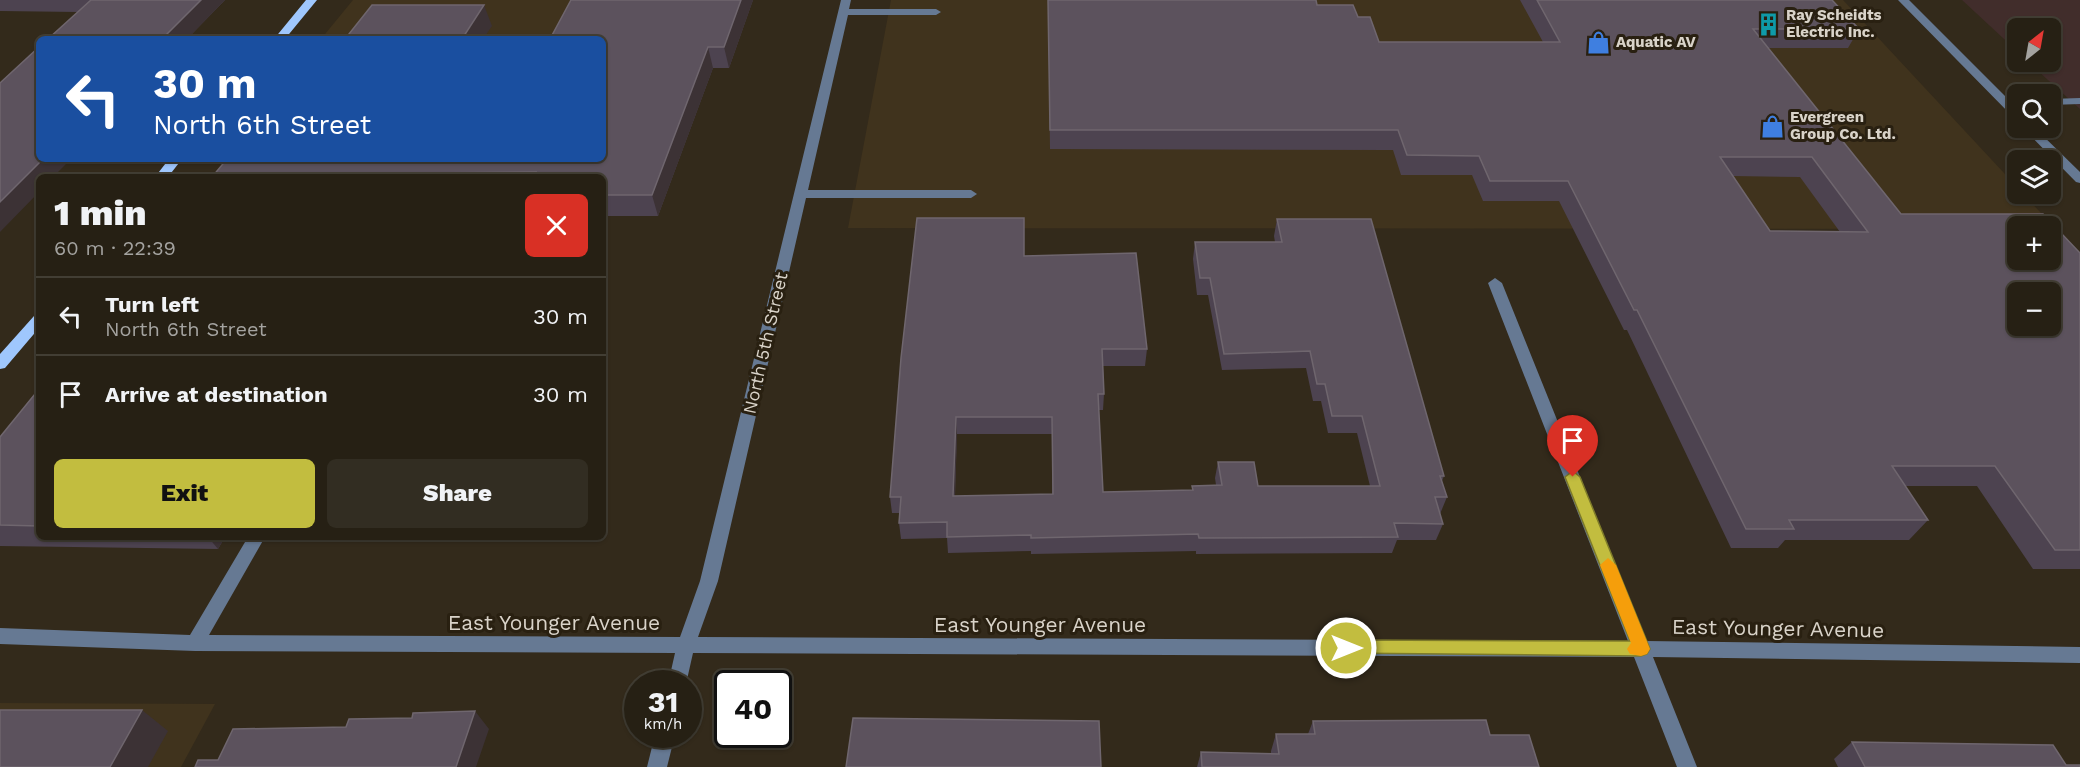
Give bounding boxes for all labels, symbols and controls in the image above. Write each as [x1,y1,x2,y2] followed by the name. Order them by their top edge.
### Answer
[1786,6,1881,41] place label: Ray Scheidts Electric Inc.
[1755,11,1781,37] building icon: Ray Scheidts Electric Inc.
[2007,18,2061,72] north arrow
[2007,18,2061,336] map controls
[1585,29,1611,55] shop icon: Aquatic AV
[1616,33,1696,51] place label: Aquatic AV
[153,59,257,108] text: 30 m
[54,60,132,138] icon: left
[2007,84,2061,138] button: search
[1790,108,1896,143] place label: Evergreen Group Co. Ltd.
[153,109,371,141] text: North 6th Street
[1759,113,1785,139] shop icon: Evergreen Group Co. Ltd.
[2007,150,2061,204] button: layers
[54,192,147,234] text: 1 min
[525,194,588,257] button: close
[2007,216,2061,270] button: +
[54,236,176,260] text: 60 m · 22:39
[738,270,792,416] street label: North 5th Street
[2007,282,2061,336] button: −
[105,292,199,317] text: Turn left
[54,300,87,333] icon: left
[533,304,588,329] text: 30 m
[105,317,267,341] text: North 6th Street
[54,378,87,411] icon: arrive
[105,382,328,407] text: Arrive at destination
[533,382,588,407] text: 30 m
[1547,415,1598,477] pin
[1556,424,1589,457] icon: arrive
[54,459,315,528] button: Exit
[327,459,588,528] button: Share
[448,610,660,635] street label: East Younger Avenue
[934,612,1146,637] street label: East Younger Avenue
[1672,614,1884,642] street label: East Younger Avenue
[1314,616,1378,680] position arrow
[714,670,792,748] speed limit sign: 40
[648,684,678,719] text: 31
[644,715,682,733] text: km/h

